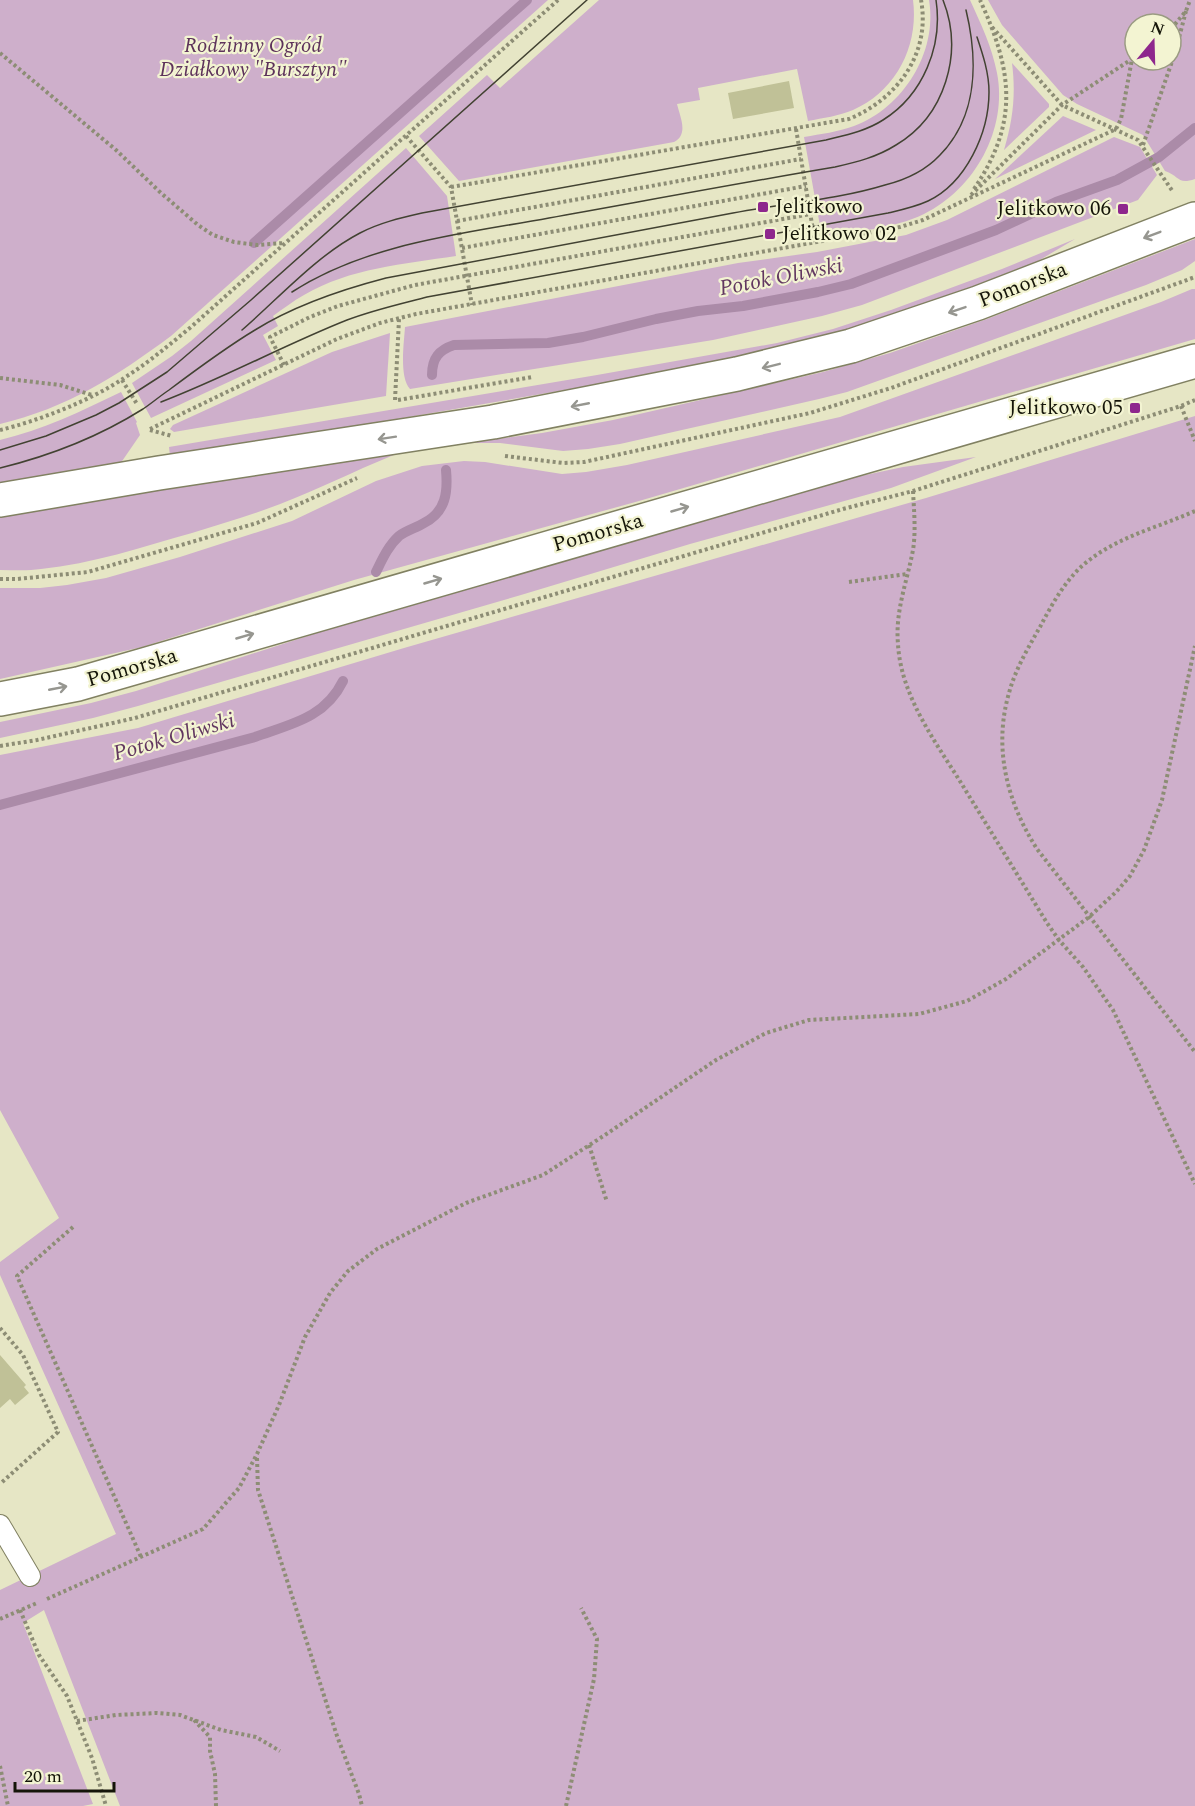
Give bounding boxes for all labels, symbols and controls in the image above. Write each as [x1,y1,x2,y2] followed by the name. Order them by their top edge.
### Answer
[1123,12,1183,72] north arrow
[1147,15,1168,42] text: N
[159,30,347,86] park label: Rodzinny Ogród Działkowy "Bursztyn"
[775,191,863,223] place label: Jelitkowo
[997,193,1111,225] place label: Jelitkowo 06
[756,200,770,214] marker: Jelitkowo
[1116,202,1130,216] marker: Jelitkowo 06
[782,218,896,250] place label: Jelitkowo 02
[763,227,777,241] marker: Jelitkowo 02
[1144,230,1162,241] one-way arrow
[716,249,846,305] water label: Potok Oliwski
[974,253,1073,317] street label: Pomorska
[948,305,967,316] one-way arrow
[761,360,780,372] one-way arrow
[1009,392,1123,424] place label: Jelitkowo 05
[570,400,590,411] one-way arrow
[1128,401,1142,415] marker: Jelitkowo 05
[378,433,398,444] one-way arrow
[670,503,689,514] one-way arrow
[549,505,648,561] street label: Pomorska
[423,575,442,586] one-way arrow
[235,629,254,641] one-way arrow
[83,640,182,696] street label: Pomorska
[47,682,67,693] one-way arrow
[109,704,239,770] water label: Potok Oliwski
[15,1755,114,1793] scale bar
[24,1763,62,1790] text: 20 m

